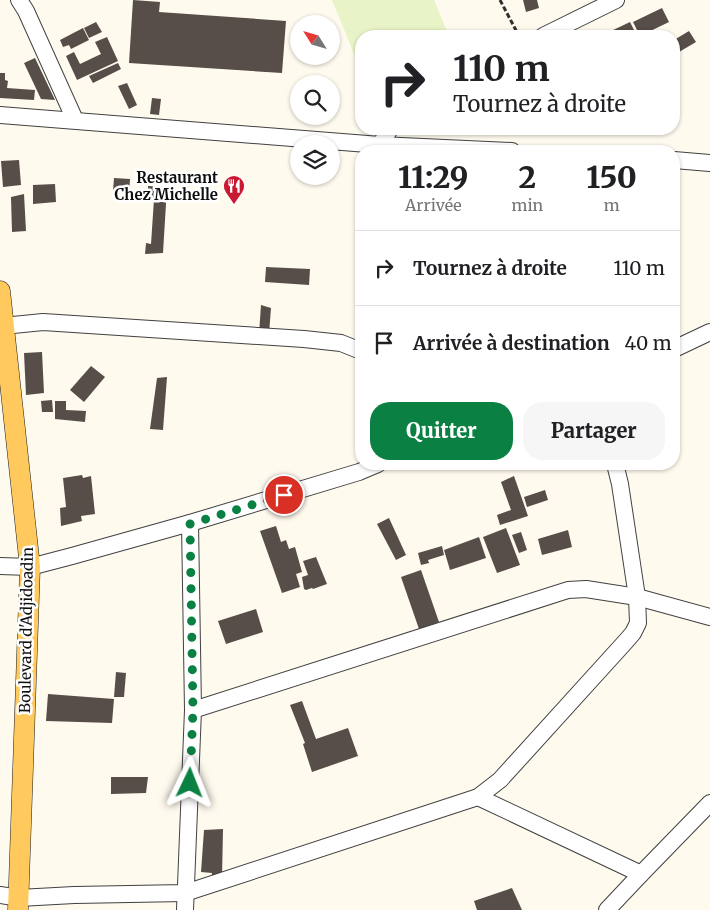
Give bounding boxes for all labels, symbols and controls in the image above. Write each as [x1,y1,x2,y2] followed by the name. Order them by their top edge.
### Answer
[290,15,340,65] north arrow
[290,15,340,185] map controls
[453,47,550,91] text: 110 m
[370,50,435,115] icon: right
[290,75,340,125] button: search
[453,90,626,118] text: Tournez à droite
[290,135,340,185] button: layers
[398,158,468,196] text: 11:29
[519,158,536,196] text: 2
[586,158,637,196] text: 150
[115,168,218,204] place label: Restaurant Chez Michelle
[222,174,246,205] restaurant icon: Restaurant Chez Michelle
[405,195,462,215] text: Arrivée
[512,195,543,215] text: min
[604,195,620,215] text: m
[370,254,398,282] icon: right
[413,256,567,280] text: Tournez à droite
[614,256,665,280] text: 110 m
[370,329,398,357] icon: arrive
[413,331,610,355] text: Arrivée à destination
[625,331,672,355] text: 40 m
[370,402,513,460] button: Quitter
[523,402,665,460] button: Partager
[263,474,305,516] pin
[270,481,298,509] icon: arrive
[15,547,37,713] street label: Boulevard d'Adjidoadin
[163,756,215,808] position arrow

